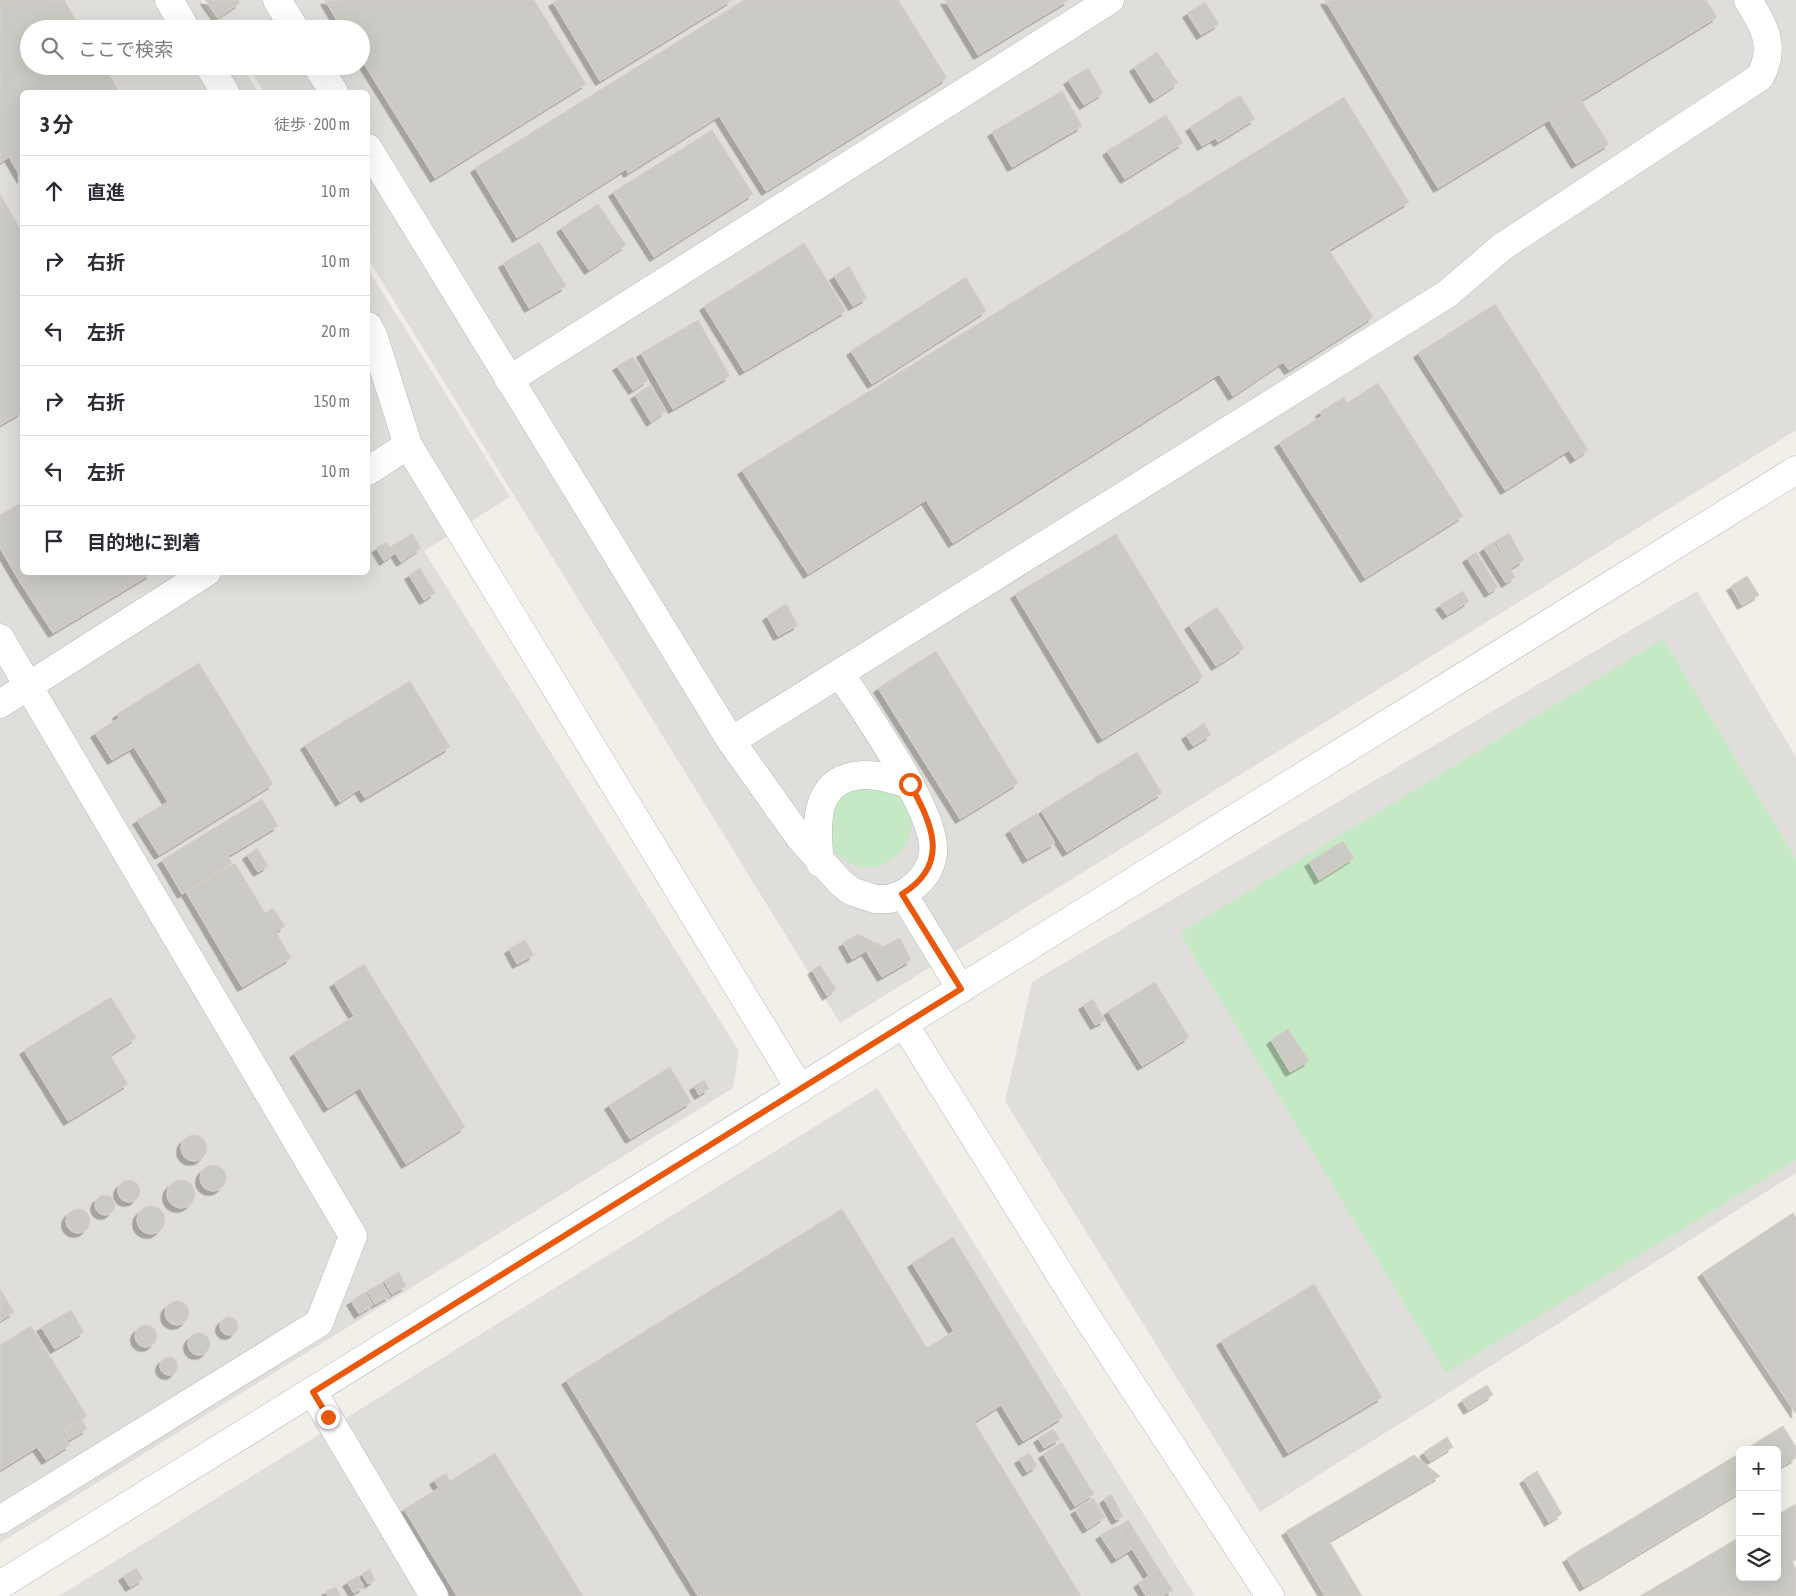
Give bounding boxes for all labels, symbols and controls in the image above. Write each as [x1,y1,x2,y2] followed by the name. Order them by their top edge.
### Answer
[20,20,370,75] search box
[38,34,66,62] icon: search
[78,38,173,60] text: ここで検索
[40,112,74,136] text: 3 分
[274,115,350,133] text: 徒歩 · 200 m
[40,177,68,205] icon: ahead
[87,181,125,203] text: 直進
[321,182,350,200] text: 10 m
[40,247,68,275] icon: right
[87,251,125,273] text: 右折
[321,252,350,270] text: 10 m
[40,317,68,345] icon: left
[87,321,125,343] text: 左折
[321,322,350,340] text: 20 m
[40,387,68,415] icon: right
[87,391,125,413] text: 右折
[314,392,350,410] text: 150 m
[40,457,68,485] icon: left
[87,461,125,483] text: 左折
[321,462,350,480] text: 10 m
[40,527,68,555] icon: arrive
[87,531,201,553] text: 目的地に到着
[899,773,922,796] route start
[317,1406,340,1429] route end
[1736,1446,1781,1581] map controls
[1736,1446,1781,1491] button: +
[1736,1491,1781,1536] button: −
[1736,1536,1781,1581] button: layers

